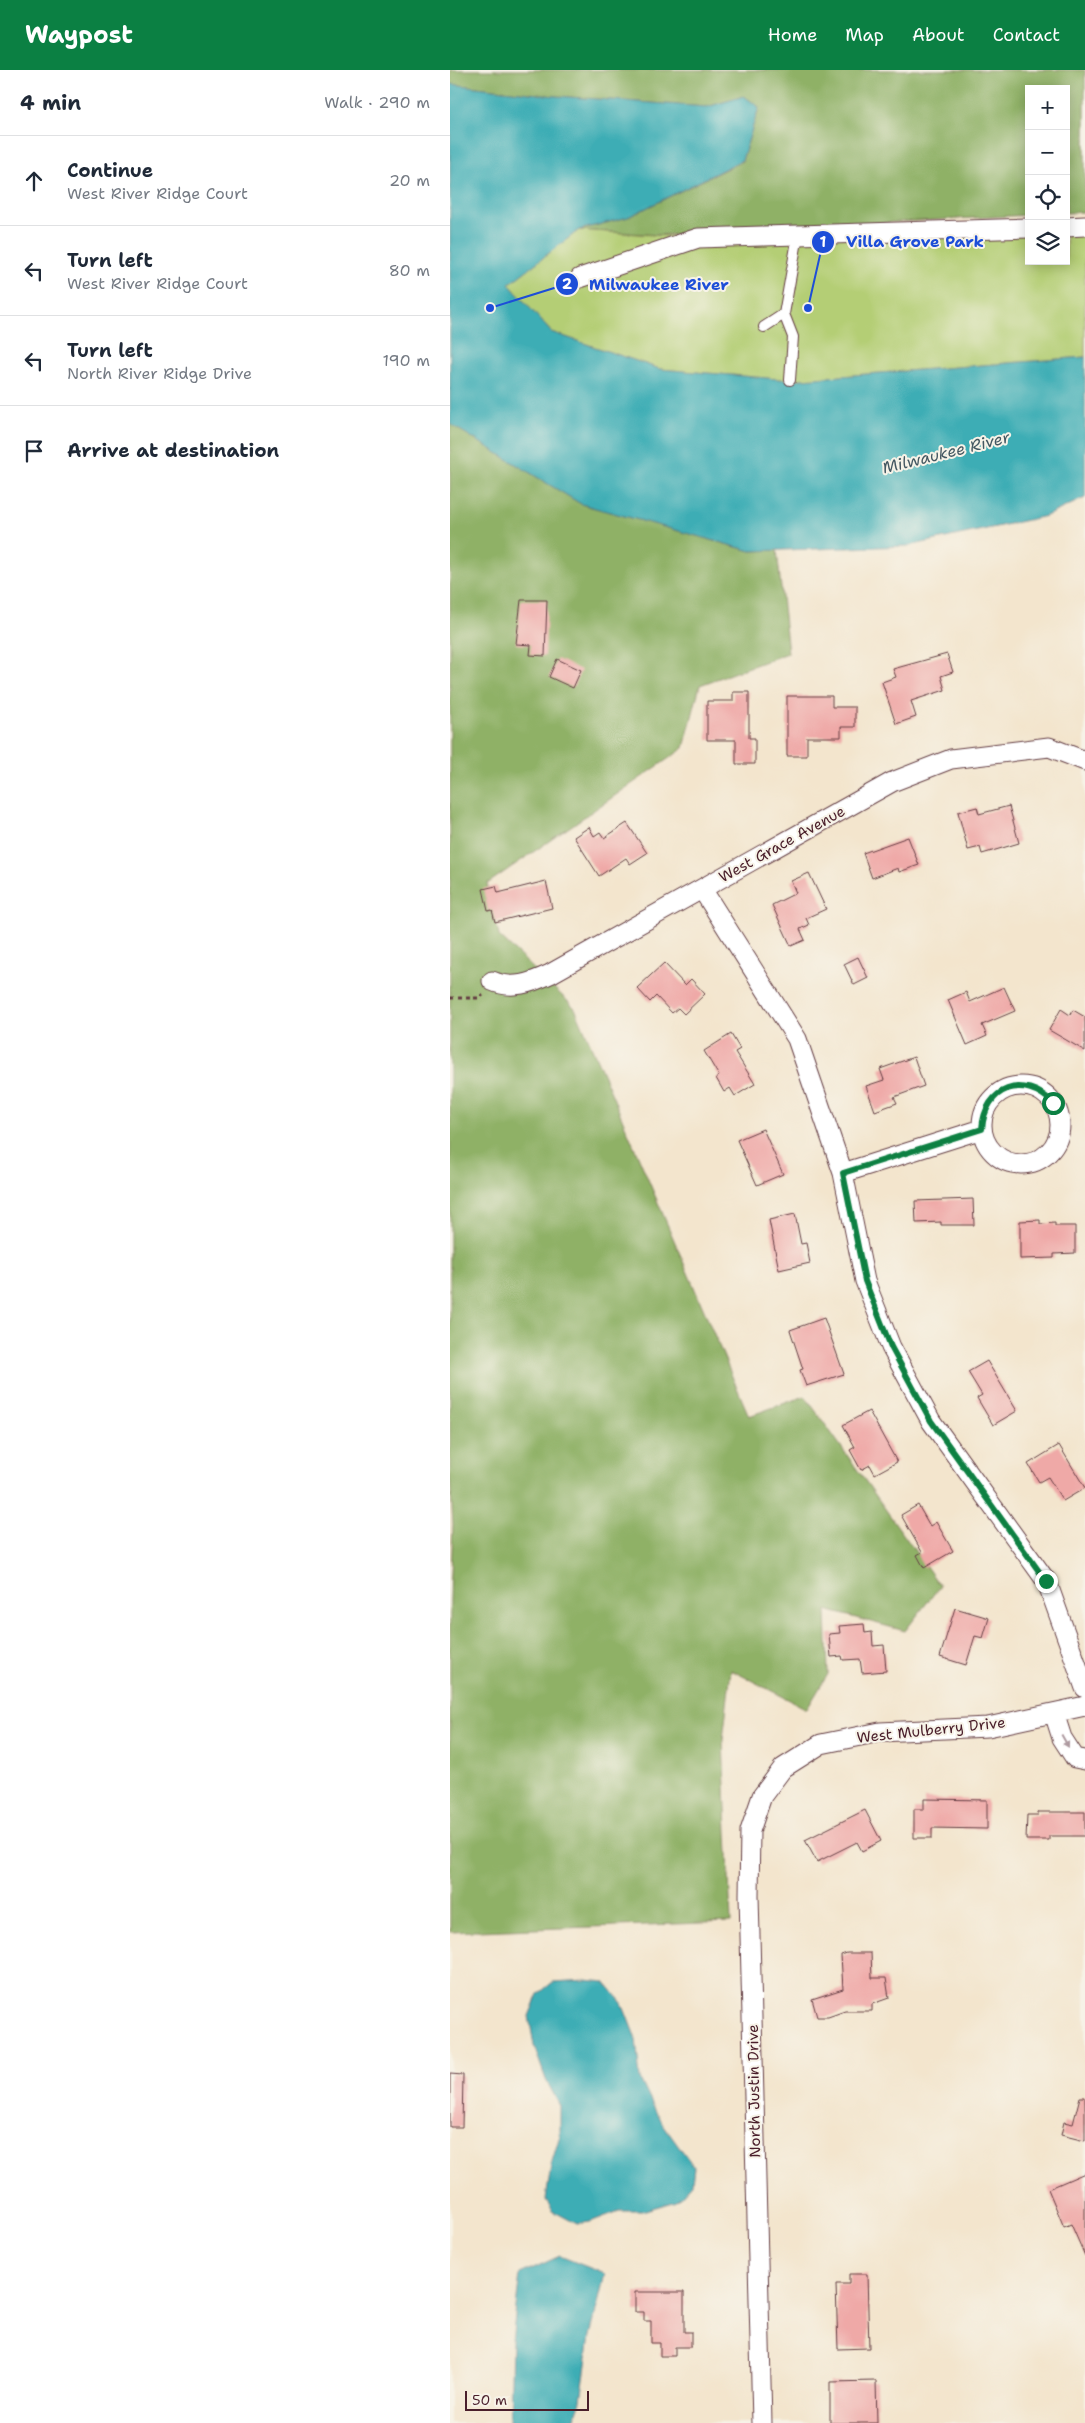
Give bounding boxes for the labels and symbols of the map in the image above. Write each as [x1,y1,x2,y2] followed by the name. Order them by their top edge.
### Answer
[811,226,994,257] callout: Villa Grove Park
[846,231,984,252] text: Villa Grove Park
[820,232,827,252] text: 1
[554,269,739,300] callout: Milwaukee River
[562,274,573,294] text: 2
[589,274,729,295] text: Milwaukee River
[880,426,1012,478] water label: Milwaukee River
[715,801,849,887] street label: West Grace Avenue
[1042,1092,1065,1115] route start
[1035,1570,1058,1593] route end
[856,1712,1006,1748] street label: West Mulberry Drive
[1060,1734,1069,1747] one-way arrow
[743,2024,765,2158] street label: North Justin Drive
[465,2388,589,2411] scale bar

